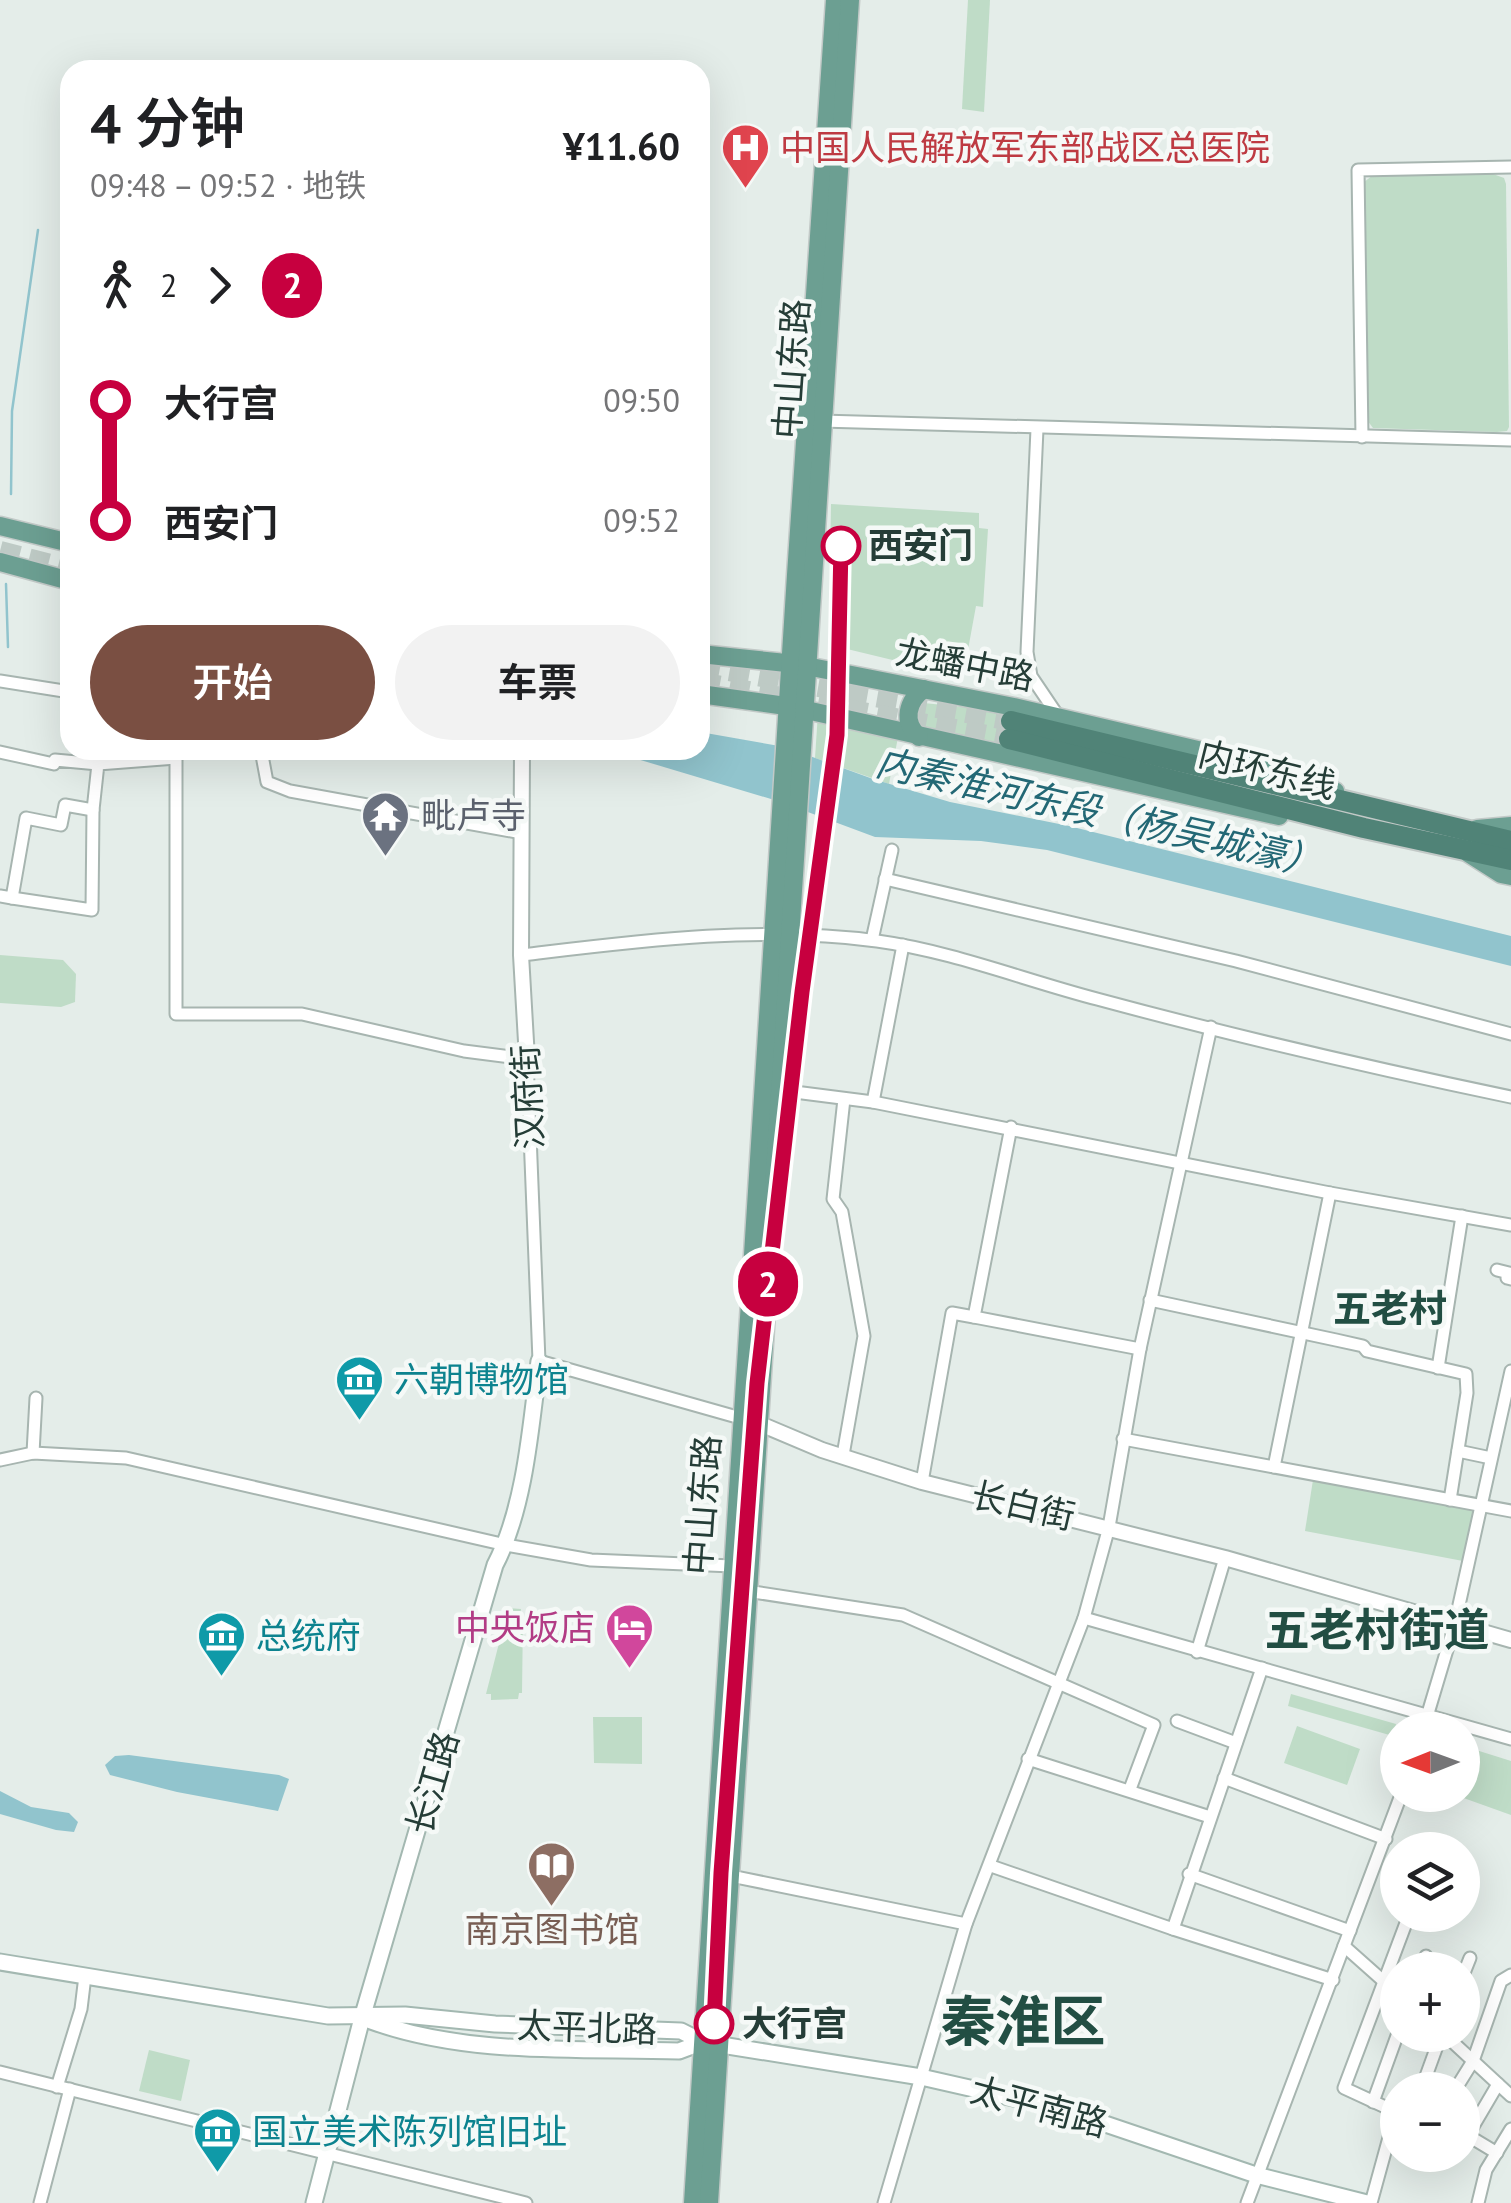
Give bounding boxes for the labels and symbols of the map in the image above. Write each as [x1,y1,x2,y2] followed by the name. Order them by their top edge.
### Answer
[719,122,771,190] hospital icon: 中国人民解放军东部战区总医院
[780,124,1270,170] place label: 中国人民解放军东部战区总医院
[763,297,819,440] street label: 中山东路
[868,522,973,568] place label: 西安门
[822,527,860,565] marker: 西安门
[892,628,1038,700] street label: 龙蟠中路
[1194,730,1341,808] street label: 内环东线
[872,736,1327,887] water label: 内秦淮河东段（杨吴城濠）
[360,790,412,858] temple icon: 毗卢寺
[421,792,526,838] place label: 毗卢寺
[501,1043,553,1151] street label: 汉府街
[736,1252,800,1316] line badge: 2
[1333,1283,1447,1332] district label: 五老村
[333,1354,385,1422] museum icon: 六朝博物馆
[394,1356,569,1402] place label: 六朝博物馆
[674,1433,730,1576] street label: 中山东路
[967,1471,1080,1539] street label: 长白街
[1264,1600,1490,1658] district label: 五老村街道
[604,1602,656,1670] hotel icon: 中央饭店
[455,1604,595,1650] place label: 中央饭店
[195,1610,247,1678] museum icon: 总统府
[256,1612,361,1658] place label: 总统府
[1380,1712,1480,1812] north arrow
[395,1726,469,1840] street label: 长江路
[526,1840,578,1908] library icon: 南京图书馆
[464,1906,640,1952] place label: 南京图书馆
[940,1985,1106,2056] district label: 秦淮区
[742,2000,847,2046] place label: 大行宫
[516,2002,658,2052] street label: 太平北路
[695,2005,733,2043] marker: 大行宫
[966,2066,1113,2146] street label: 太平南路
[191,2106,243,2174] museum icon: 国立美术陈列馆旧址
[252,2108,567,2154] place label: 国立美术陈列馆旧址

